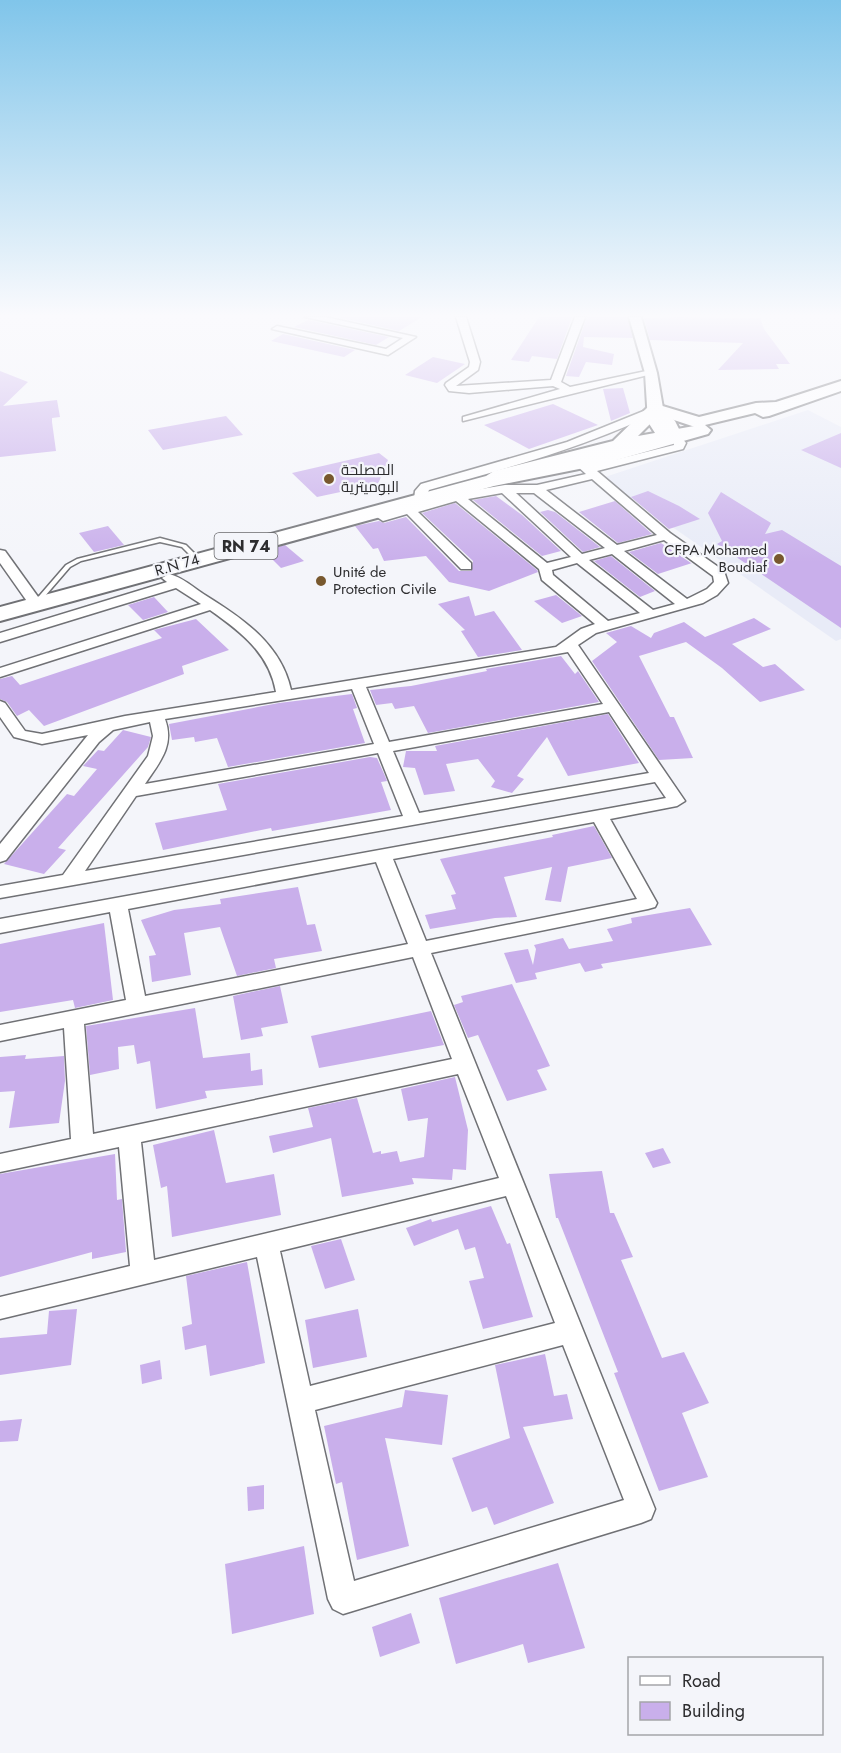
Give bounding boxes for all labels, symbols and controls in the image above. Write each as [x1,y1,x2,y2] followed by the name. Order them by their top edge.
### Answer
[341,459,399,498] place label: المصلحة البوميترية
[322,472,336,486] marker: المصلحة البوميترية
[214,533,278,559] road number: RN 74
[664,539,768,578] place label: CFPA Mohamed Boudiaf
[152,548,202,582] street label: R.N 74
[772,552,786,566] marker: CFPA Mohamed Boudiaf
[333,561,437,600] place label: Unité de Protection Civile
[314,574,328,588] marker: Unité de Protection Civile
[628,1657,823,1735] legend
[682,1668,721,1694] text: Road
[682,1698,745,1724] text: Building

